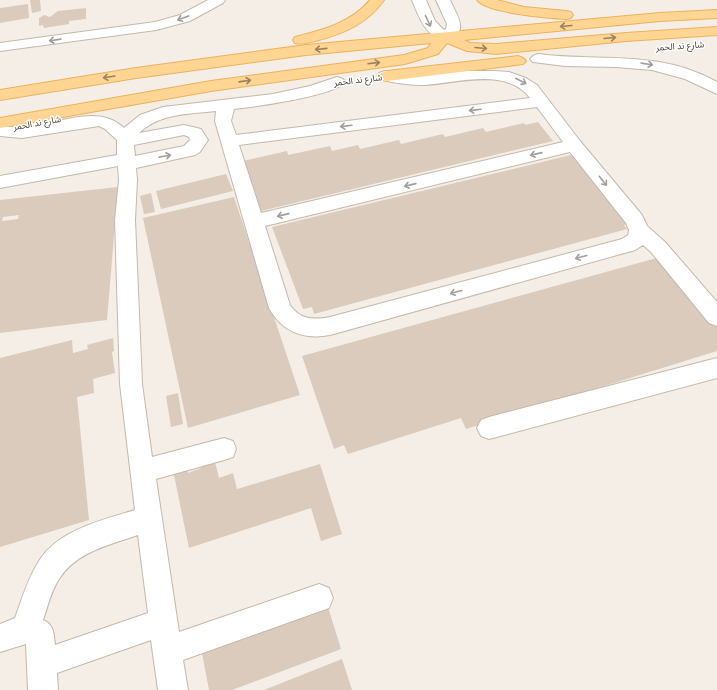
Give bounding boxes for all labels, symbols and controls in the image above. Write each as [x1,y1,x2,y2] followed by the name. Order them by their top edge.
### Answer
[177,15,190,22] one-way arrow
[425,15,432,27] one-way arrow
[560,22,573,29] one-way arrow
[603,35,616,42] one-way arrow
[49,36,62,43] one-way arrow
[654,39,705,55] street label: شارع ند الحمر
[315,45,328,52] one-way arrow
[474,45,487,52] one-way arrow
[367,59,380,67] one-way arrow
[640,60,653,68] one-way arrow
[332,72,383,90] street label: شارع ند الحمر
[103,73,116,81] one-way arrow
[239,77,252,85] one-way arrow
[514,78,526,85] one-way arrow
[469,107,482,114] one-way arrow
[11,114,62,134] street label: شارع ند الحمر
[340,122,353,130] one-way arrow
[530,151,543,159] one-way arrow
[159,152,172,160] one-way arrow
[599,175,607,186] one-way arrow
[404,181,417,189] one-way arrow
[277,212,290,219] one-way arrow
[575,254,588,262] one-way arrow
[449,289,462,296] one-way arrow

